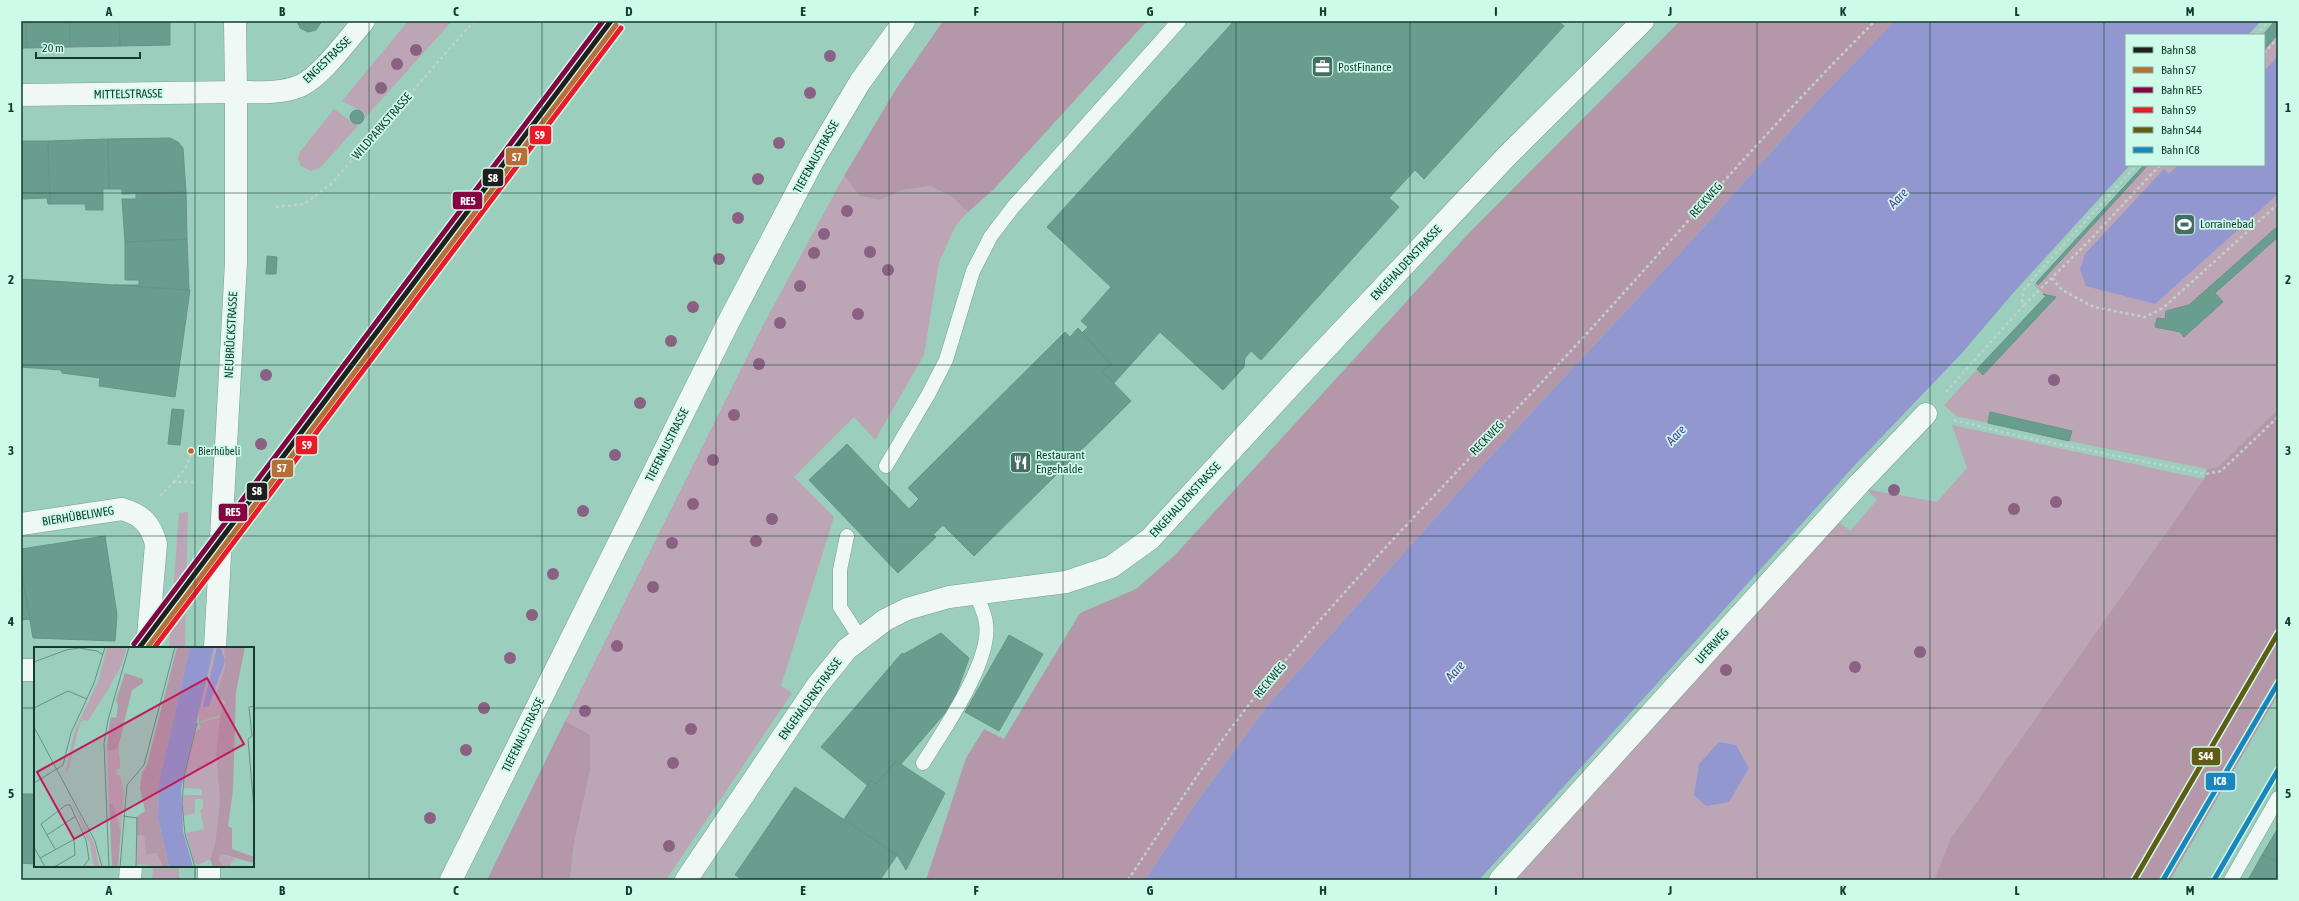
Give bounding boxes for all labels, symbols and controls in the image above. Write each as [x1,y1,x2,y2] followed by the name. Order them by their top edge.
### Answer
[105,4,113,19] text: A
[279,4,286,19] text: B
[453,4,459,19] text: C
[625,4,633,19] text: D
[800,4,806,19] text: E
[973,4,979,19] text: F
[1147,4,1154,19] text: G
[1319,4,1327,19] text: H
[1494,4,1498,19] text: I
[1667,4,1672,19] text: J
[1840,4,1847,19] text: K
[2014,4,2020,19] text: L
[2186,4,2195,19] text: M
[36,34,140,60] scale bar
[300,34,354,86] street label: ENGESTRASSE
[2125,34,2265,166] legend
[42,41,64,55] text: 20 m
[2161,43,2197,57] text: Bahn S8
[1310,54,1336,80] office icon: PostFinance
[1338,60,1392,74] place label: PostFinance
[2161,63,2197,77] text: Bahn S7
[2161,83,2202,97] text: Bahn RE5
[93,86,163,102] street label: MITTELSTRASSE
[349,90,415,162] street label: WILDPARKSTRASSE
[8,100,14,115] text: 1
[2285,100,2291,115] text: 1
[2161,103,2197,117] text: Bahn S9
[790,118,842,196] street label: TIEFENAUSTRASSE
[2161,123,2202,137] text: Bahn S44
[529,125,552,145] line badge: S9
[535,129,545,141] text: S9
[2161,143,2200,157] text: Bahn IC8
[505,147,528,166] line badge: S7
[512,151,522,163] text: S7
[482,168,504,187] line badge: S8
[488,172,498,184] text: S8
[1687,179,1725,221] street label: RECKWEG
[1884,185,1911,212] water label: Aare
[452,191,483,210] line badge: RE5
[460,195,476,207] text: RE5
[2171,211,2197,237] sports icon: Lorrainebad
[2200,217,2254,231] place label: Lorrainebad
[1368,223,1444,303] street label: ENGEHALDENSTRASSE
[8,272,14,287] text: 2
[2285,272,2291,287] text: 2
[222,291,240,379] street label: NEUBRÜCKSTRASSE
[642,406,692,484] street label: TIEFENAUSTRASSE
[1467,418,1507,458] street label: RECKWEG
[1662,422,1689,449] water label: Aare
[295,435,318,455] line badge: S9
[302,439,312,451] text: S9
[8,443,14,458] text: 3
[2285,443,2291,458] text: 3
[198,445,240,457] place label: Bierhübeli
[186,446,196,456] marker: Bierhübeli
[1036,448,1085,476] place label: Restaurant Engehalde
[1008,449,1034,475] restaurant icon: Restaurant Engehalde
[271,459,294,478] line badge: S7
[1147,460,1223,540] street label: ENGEHALDENSTRASSE
[277,462,287,474] text: S7
[246,482,268,501] line badge: S8
[252,485,262,497] text: S8
[41,503,115,529] street label: BIERHÜBELIWEG
[218,503,248,522] line badge: RE5
[225,506,241,518] text: RE5
[7,614,14,629] text: 4
[2284,614,2291,629] text: 4
[1692,625,1732,667] street label: UFERWEG
[34,647,254,867] inset map
[776,655,844,743] street label: ENGEHALDENSTRASSE
[1442,658,1468,685] water label: Aare
[1251,659,1289,701] street label: RECKWEG
[499,696,547,774] street label: TIEFENAUSTRASSE
[2191,747,2221,766] line badge: S44
[2199,750,2213,762] text: S44
[2205,772,2236,791] line badge: IC8
[2214,775,2226,787] text: IC8
[8,786,14,801] text: 5
[2285,786,2291,801] text: 5
[105,883,113,898] text: A
[279,883,286,898] text: B
[453,883,459,898] text: C
[625,883,633,898] text: D
[800,883,806,898] text: E
[973,883,979,898] text: F
[1147,883,1154,898] text: G
[1319,883,1327,898] text: H
[1494,883,1498,898] text: I
[1667,883,1672,898] text: J
[1840,883,1847,898] text: K
[2014,883,2020,898] text: L
[2186,883,2195,898] text: M

